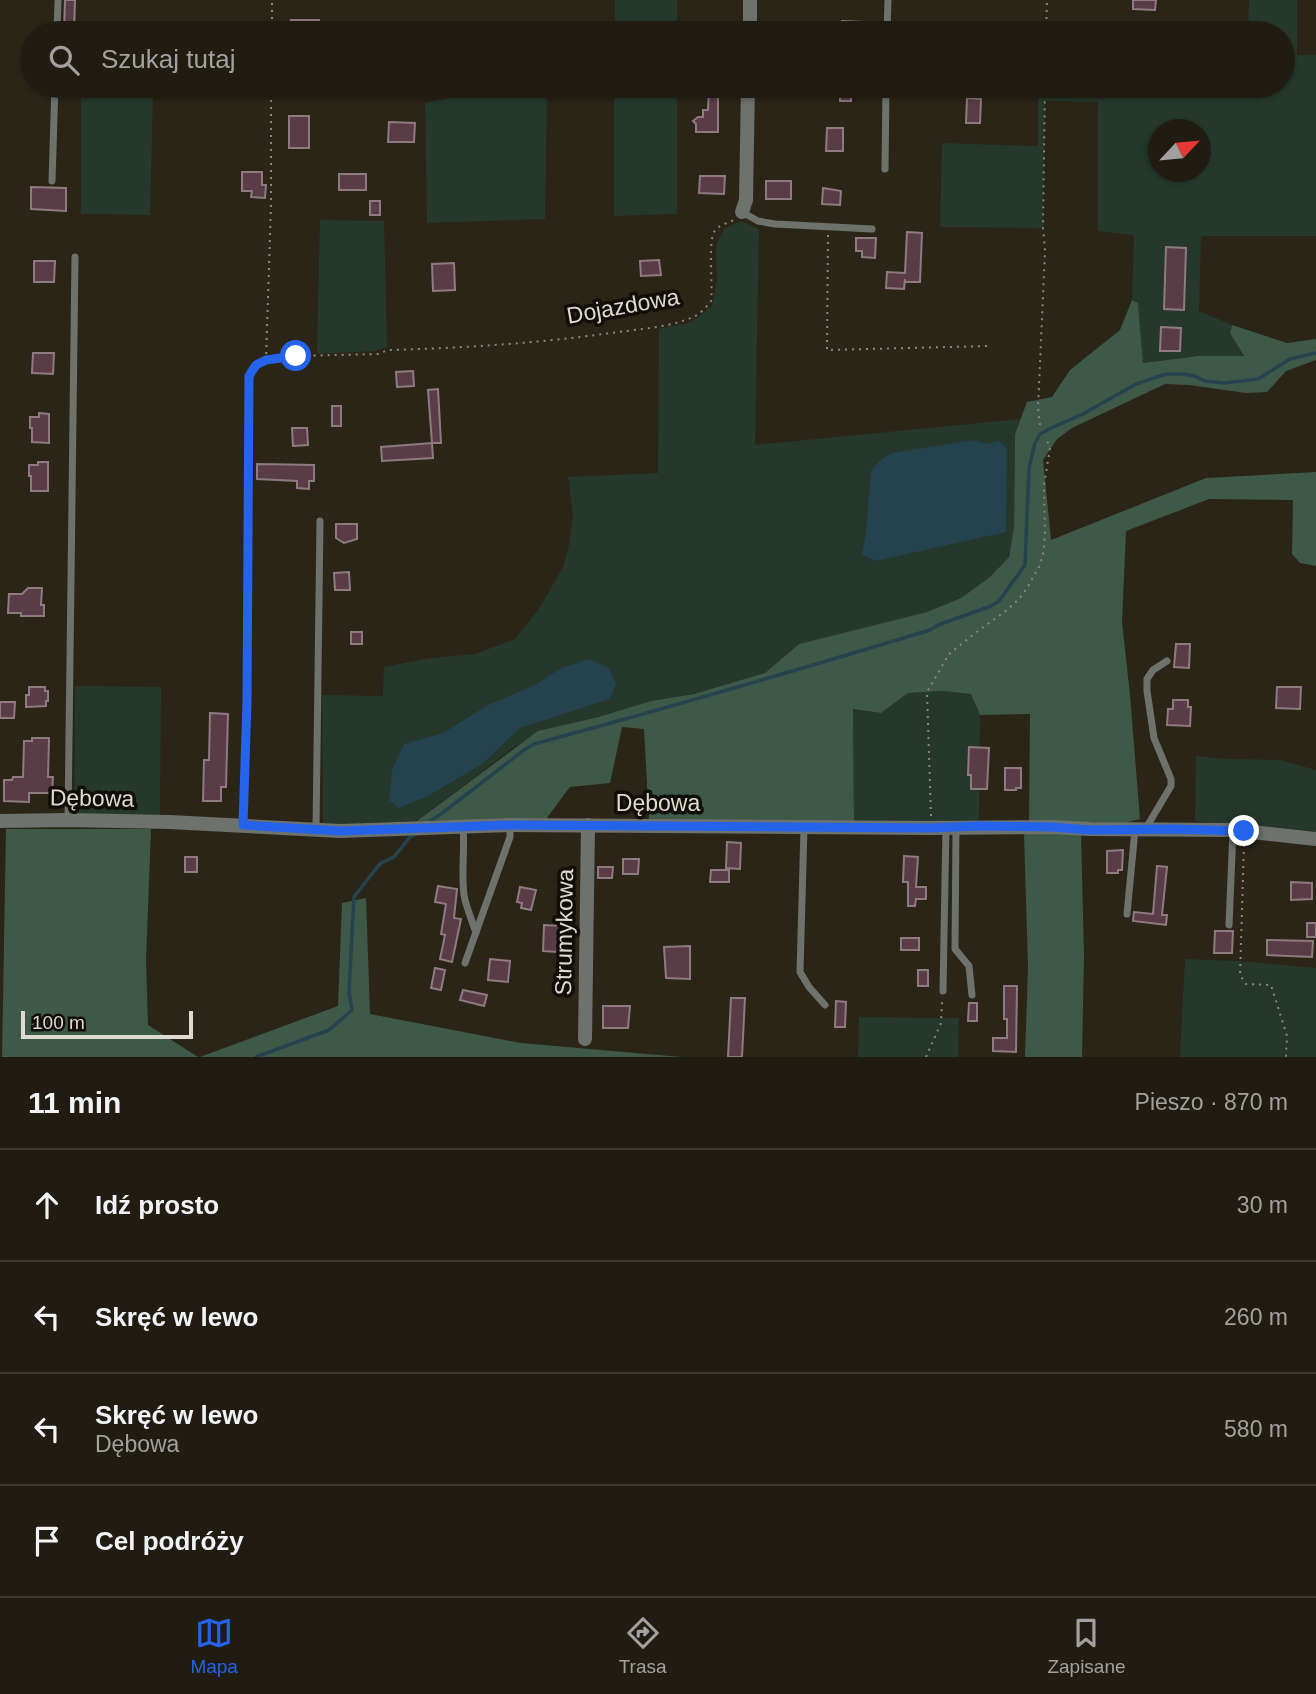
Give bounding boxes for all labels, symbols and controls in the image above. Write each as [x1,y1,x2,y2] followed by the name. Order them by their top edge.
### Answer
[21,21,1295,98] search box
[45,41,83,79] icon: search
[101,44,235,74] text: Szukaj tutaj
[1148,119,1211,182] north arrow
[565,283,681,329] street label: Dojazdowa
[280,340,311,371] route start
[50,784,135,812] street label: Dębowa
[616,790,700,816] street label: Dębowa
[1228,815,1259,846] route end
[550,868,578,995] street label: Strumykowa
[21,1008,192,1040] scale bar
[32,1012,85,1033] text: 100 m
[28,1086,121,1119] text: 11 min
[1135,1089,1288,1115] text: Pieszo · 870 m
[28,1186,66,1224] icon: ahead
[95,1190,219,1220] text: Idź prosto
[1237,1192,1288,1218] text: 30 m
[28,1298,66,1336] icon: left
[95,1302,258,1332] text: Skręć w lewo
[1224,1304,1288,1330] text: 260 m
[95,1400,258,1430] text: Skręć w lewo
[28,1410,66,1448] icon: left
[1224,1416,1288,1442] text: 580 m
[95,1431,179,1457] text: Dębowa
[28,1522,66,1560] icon: arrive
[95,1526,244,1556] text: Cel podróży
[190,1614,238,1678] tab: Mapa
[619,1614,667,1678] tab: Trasa
[1047,1614,1126,1678] tab: Zapisane

